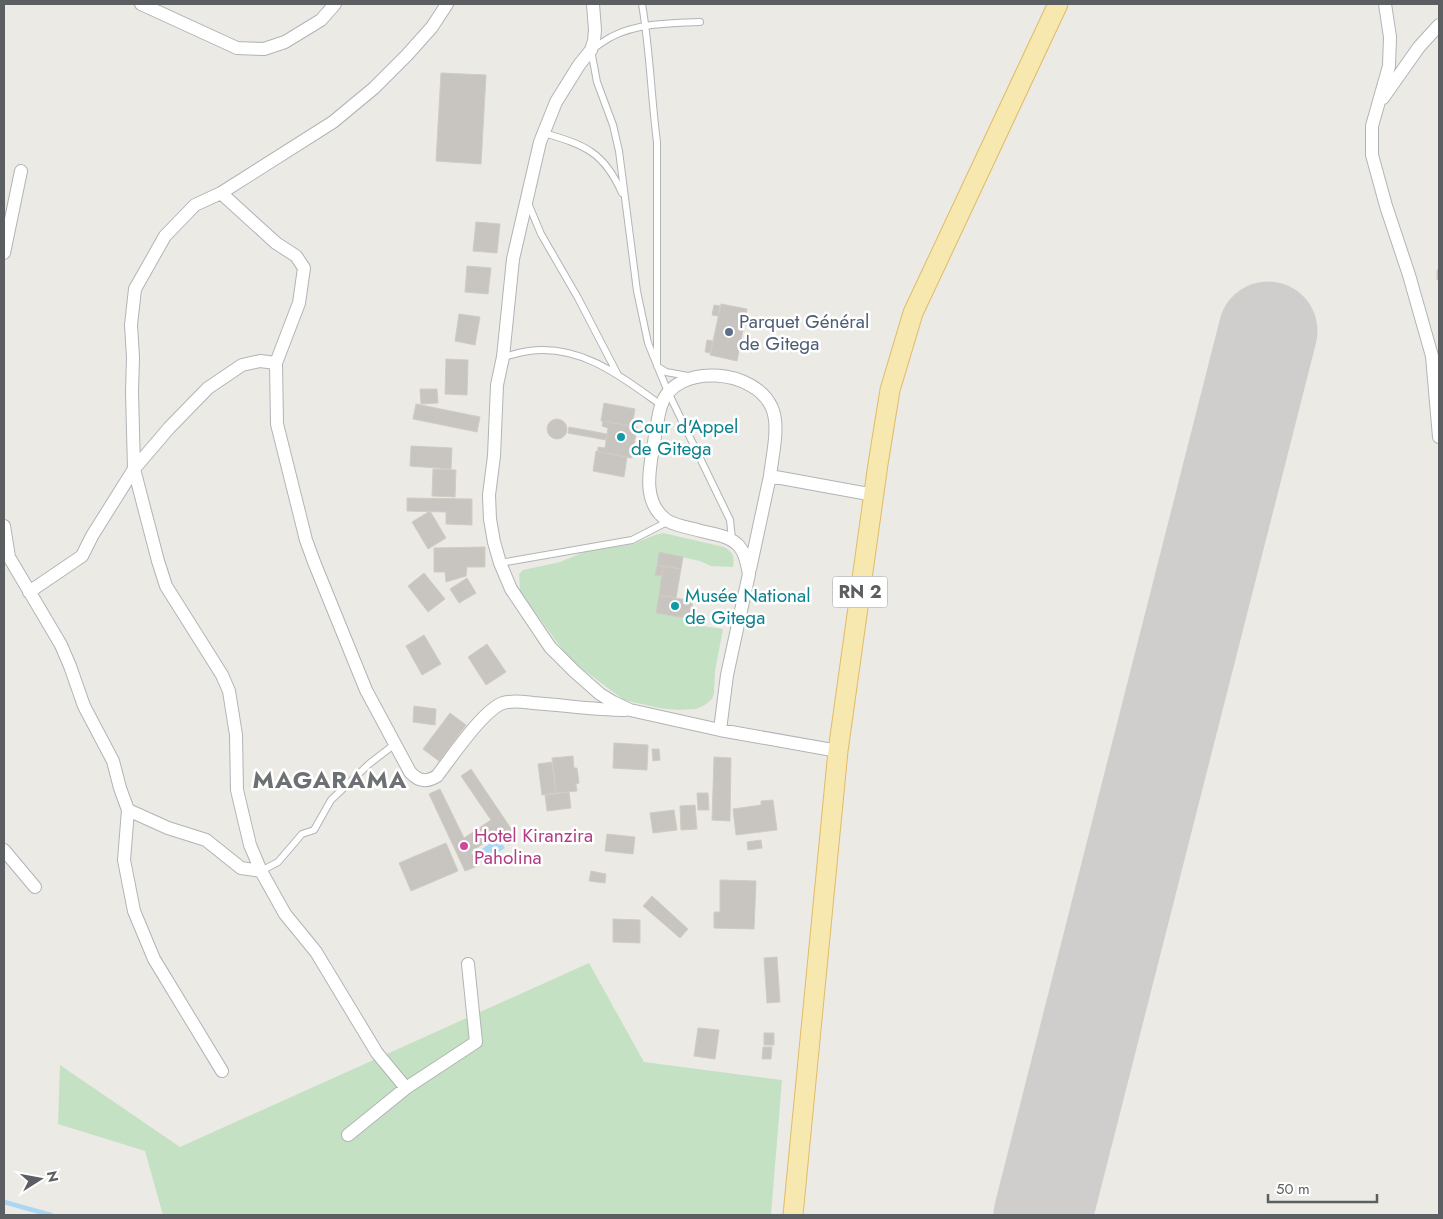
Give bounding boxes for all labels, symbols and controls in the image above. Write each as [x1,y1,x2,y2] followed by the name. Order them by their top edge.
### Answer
[739,308,869,357] place label: Parquet Général de Gitega
[723,326,735,338] marker: Parquet Général de Gitega
[631,413,738,462] place label: Cour d'Appel de Gitega
[615,431,627,443] marker: Cour d'Appel de Gitega
[832,576,888,608] road number: RN 2
[685,582,811,631] place label: Musée National de Gitega
[669,600,681,612] marker: Musée National de Gitega
[253,762,407,797] district label: MAGARAMA
[474,822,593,871] place label: Hotel Kiranzira Paholina
[458,840,470,852] marker: Hotel Kiranzira Paholina
[15,1154,65,1204] north arrow
[42,1169,64,1184] text: N
[1268,1172,1377,1204] scale bar
[1276,1178,1310,1200] text: 50 m

